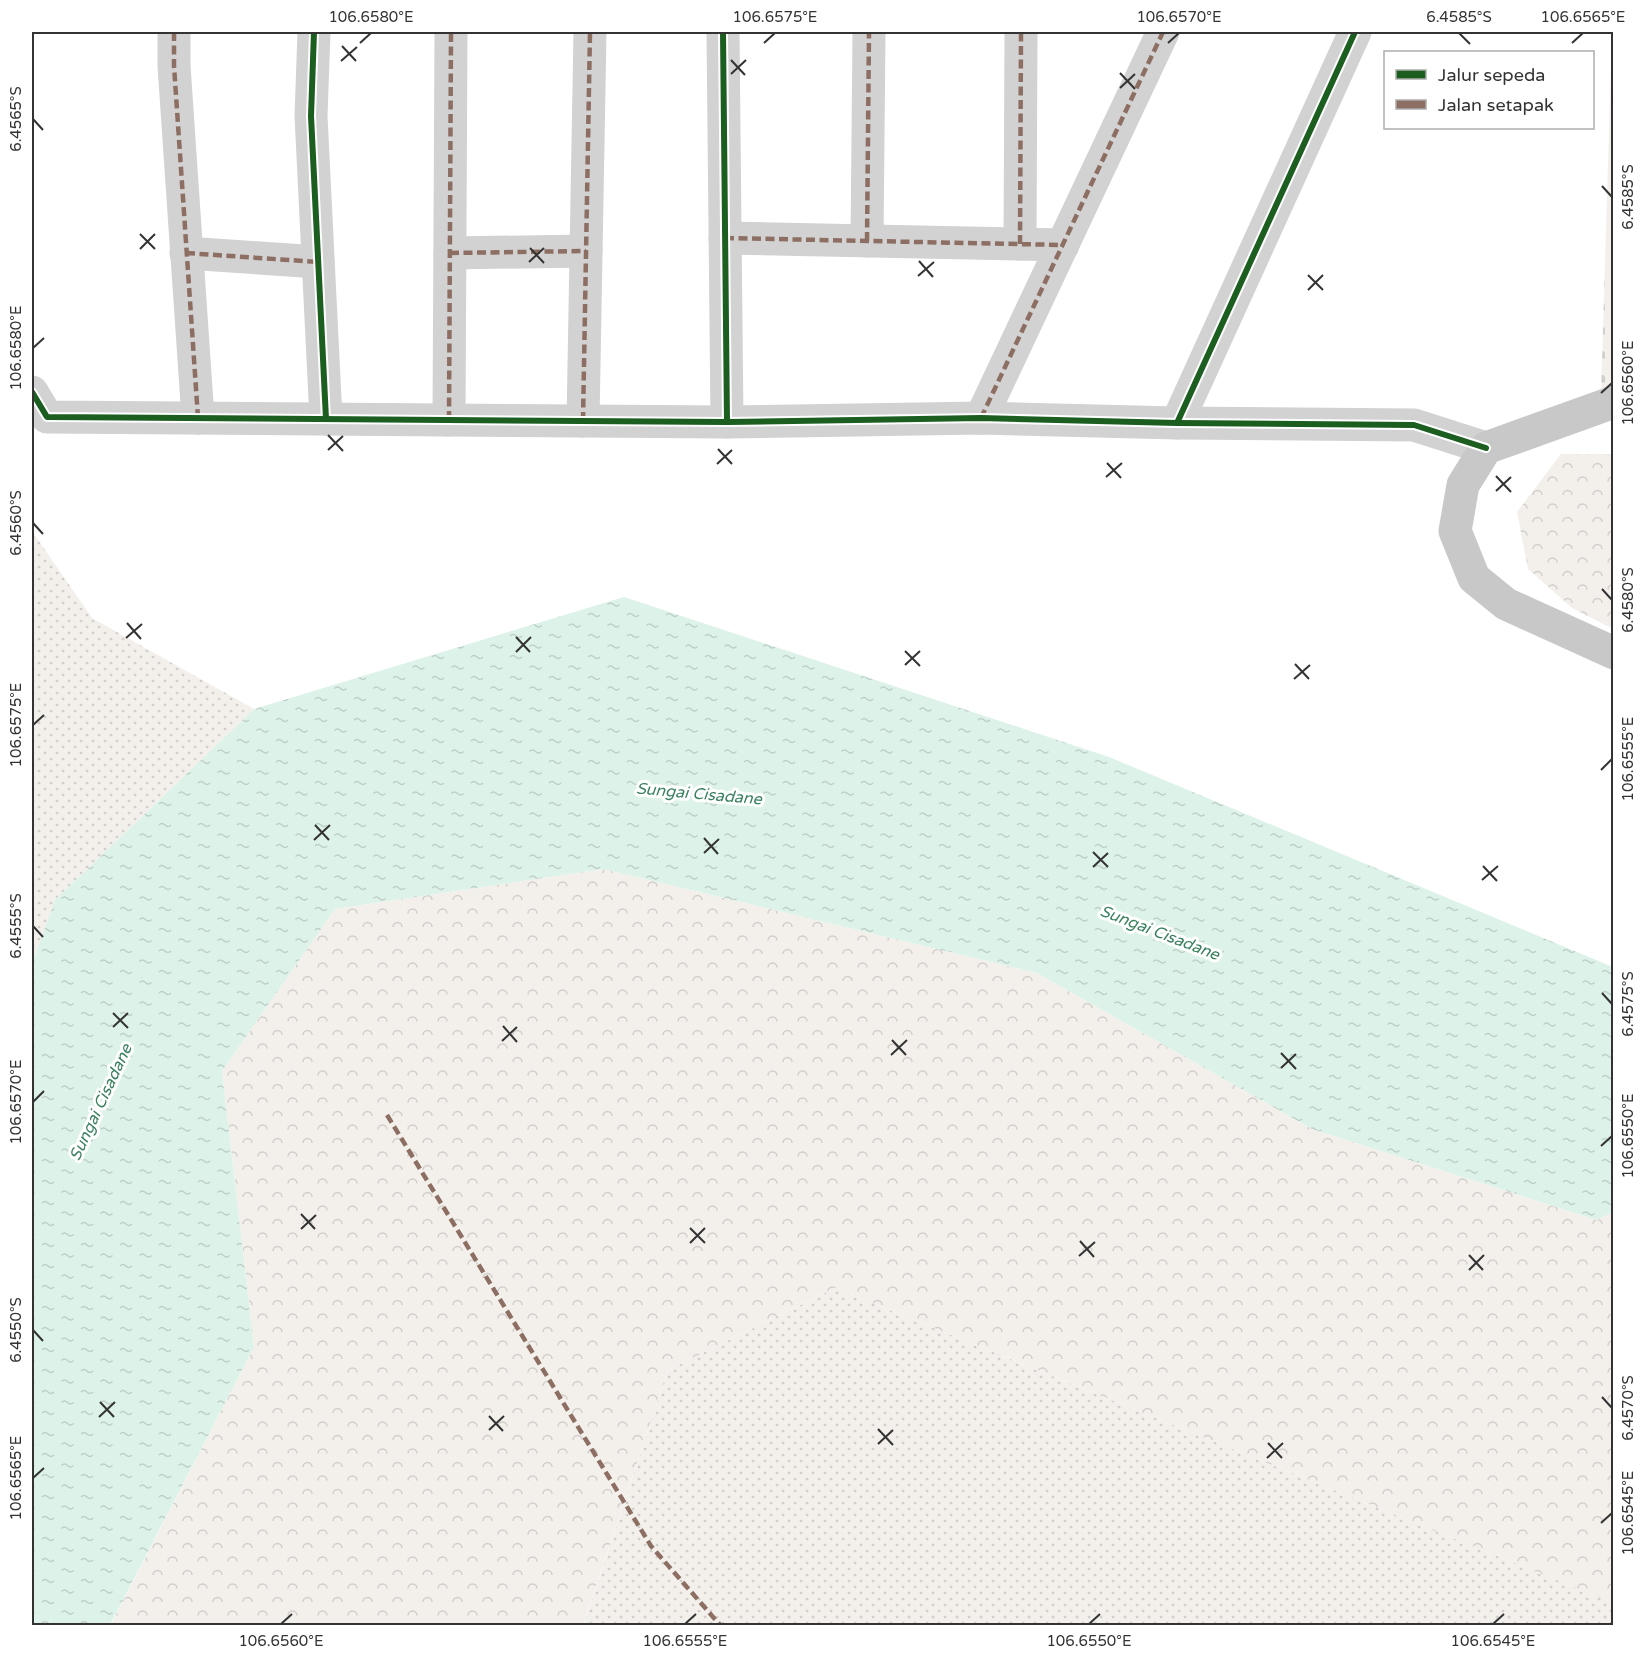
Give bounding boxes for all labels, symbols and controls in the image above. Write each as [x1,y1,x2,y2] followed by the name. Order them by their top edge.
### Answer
[328,8,414,26] text: 106.6580°E
[733,8,817,26] text: 106.6575°E
[1136,8,1222,26] text: 106.6570°E
[1426,8,1492,26] text: 6.4585°S
[1541,8,1625,26] text: 106.6565°E
[1384,51,1594,129] legend
[1438,64,1545,86] text: Jalur sepeda
[7,86,25,152] text: 6.4565°S
[1438,94,1554,116] text: Jalan setapak
[1619,164,1637,230] text: 6.4585°S
[7,305,25,391] text: 106.6580°E
[1619,340,1637,426] text: 106.6560°E
[7,490,25,556] text: 6.4560°S
[1619,567,1637,633] text: 6.4580°S
[7,683,25,767] text: 106.6575°E
[1619,717,1637,801] text: 106.6555°E
[635,779,764,810] water label: Sungai Cisadane
[7,893,25,959] text: 6.4555°S
[1097,901,1223,965] water label: Sungai Cisadane
[1619,971,1637,1037] text: 6.4575°S
[65,1040,137,1164] water label: Sungai Cisadane
[7,1059,25,1145] text: 106.6570°E
[1619,1093,1637,1179] text: 106.6550°E
[7,1297,25,1363] text: 6.4550°S
[1619,1375,1637,1441] text: 6.4570°S
[7,1436,25,1520] text: 106.6565°E
[1619,1471,1637,1555] text: 106.6545°E
[238,1632,324,1650] text: 106.6560°E
[643,1632,727,1650] text: 106.6555°E
[1046,1632,1132,1650] text: 106.6550°E
[1451,1632,1535,1650] text: 106.6545°E

